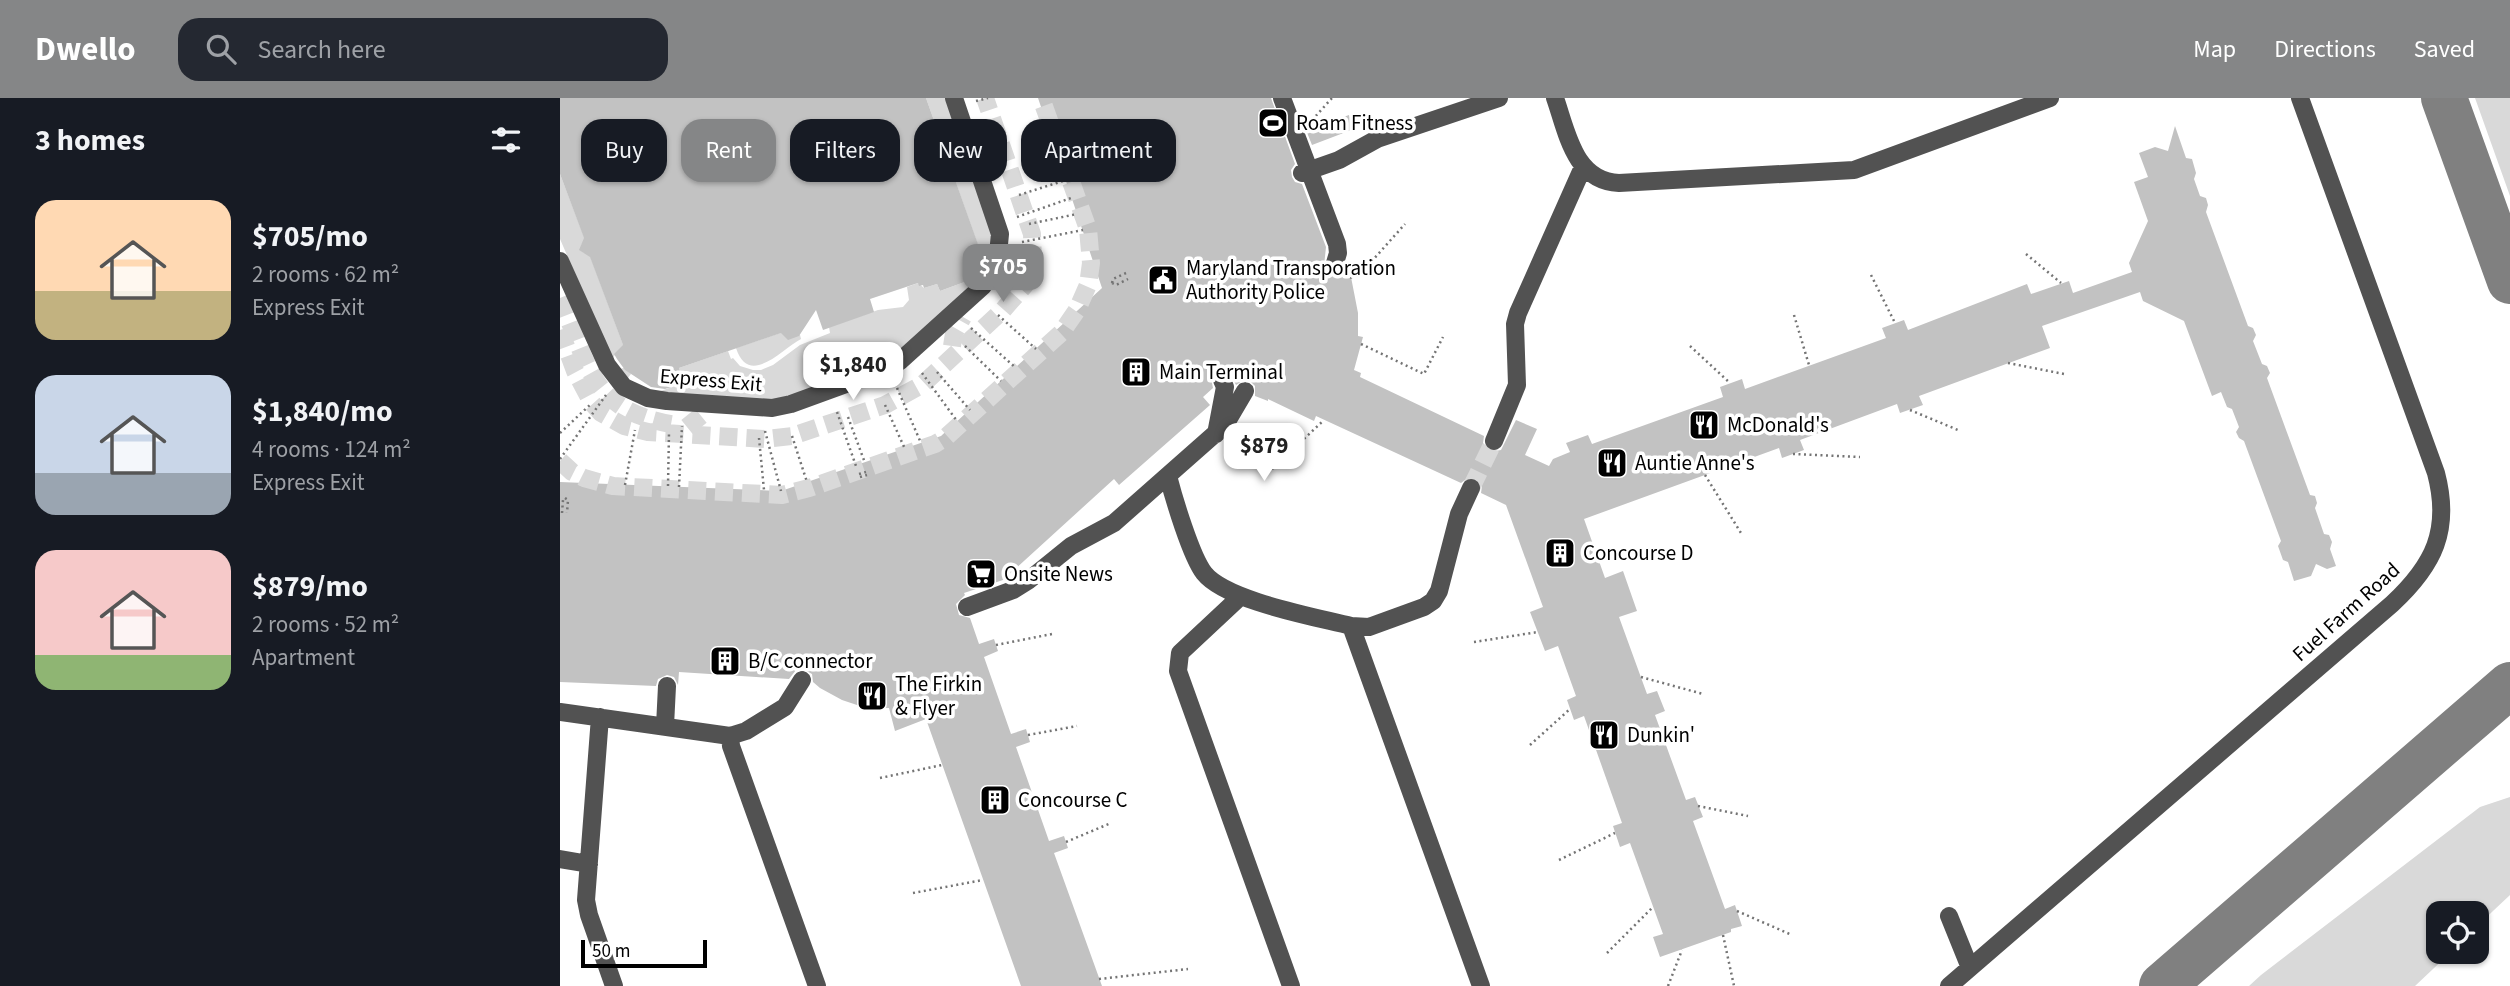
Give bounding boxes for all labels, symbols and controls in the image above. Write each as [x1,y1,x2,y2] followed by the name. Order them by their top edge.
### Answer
[178,18,668,81] search box
[35,26,136,73] text: Dwello
[202,30,240,68] icon: search
[258,31,386,68] text: Search here
[2193,32,2236,67] text: Map
[2274,32,2376,67] text: Directions
[2414,32,2475,67] text: Saved
[1256,106,1290,140] sports icon: Roam Fitness
[1296,108,1413,138] place label: Roam Fitness
[35,119,145,162] text: 3 homes
[581,119,667,182] chip: Buy
[681,119,776,182] chip: Rent
[790,119,900,182] chip: Filters
[914,119,1007,182] chip: New
[1021,119,1176,182] chip: Apartment
[487,121,525,159] icon: filters
[252,215,368,258] text: $705/mo
[91,228,175,312] icon: home
[962,244,1044,304] pin: $705
[979,250,1027,283] text: $705
[1186,253,1396,307] place label: Maryland Transporation Authority Police
[252,258,399,291] text: 2 rooms · 62 m²
[1146,263,1180,297] public building icon: Maryland Transporation Authority Police
[252,291,365,324] text: Express Exit
[796,342,910,402] pin: $1,840
[819,348,887,381] text: $1,840
[1119,355,1153,389] building icon: Main Terminal
[1159,357,1283,387] place label: Main Terminal
[658,361,764,399] street label: Express Exit
[252,390,393,433] text: $1,840/mo
[91,403,175,487] icon: home
[1687,408,1721,442] restaurant icon: McDonald's
[1727,410,1829,440] place label: McDonald's
[1223,424,1305,483] pin: $879
[1240,429,1288,462] text: $879
[252,433,411,466] text: 4 rooms · 124 m²
[1595,446,1629,480] restaurant icon: Auntie Anne's
[1635,448,1755,478] place label: Auntie Anne's
[252,466,365,499] text: Express Exit
[1543,536,1577,570] building icon: Concourse D
[1583,538,1693,568] place label: Concourse D
[2286,555,2406,669] street label: Fuel Farm Road
[964,557,998,591] supermarket icon: Onsite News
[1004,559,1113,589] place label: Onsite News
[252,565,368,608] text: $879/mo
[91,578,175,662] icon: home
[252,608,399,641] text: 2 rooms · 52 m²
[252,641,355,674] text: Apartment
[708,644,742,678] building icon: B/C connector
[748,646,873,676] place label: B/C connector
[895,669,982,723] place label: The Firkin & Flyer
[855,679,889,713] restaurant icon: The Firkin & Flyer
[1587,718,1621,752] restaurant icon: Dunkin'
[1627,720,1695,750] place label: Dunkin'
[978,783,1012,817] building icon: Concourse C
[1018,785,1127,815] place label: Concourse C
[2426,901,2489,964] map controls
[2426,901,2489,964] button: locate
[581,937,707,969] scale bar
[592,938,630,965] text: 50 m

